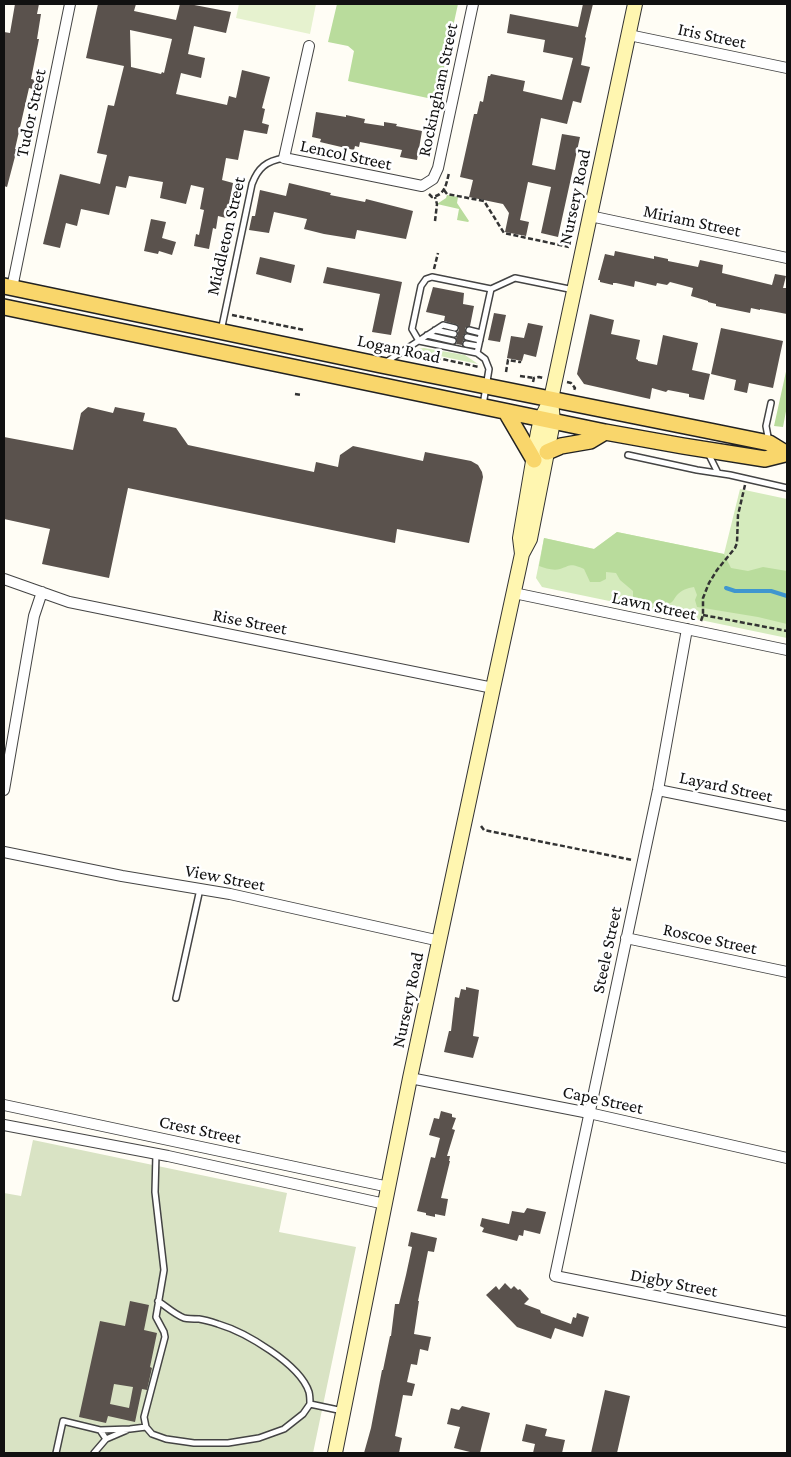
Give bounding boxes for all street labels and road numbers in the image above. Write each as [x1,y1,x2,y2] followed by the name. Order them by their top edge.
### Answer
[676,18,748,54] street label: Iris Street
[413,21,463,159] street label: Rockingham Street
[11,67,51,159] street label: Tudor Street
[298,135,394,175] street label: Lencol Street
[554,147,596,247] street label: Nursery Road
[202,175,250,297] street label: Middleton Street
[641,200,743,242] street label: Miriam Street
[355,330,443,368] street label: Logan Road
[610,587,698,625] street label: Lawn Street
[211,604,289,640] street label: Rise Street
[677,767,775,807] street label: Layard Street
[183,860,267,896] street label: View Street
[587,905,627,995] street label: Steele Street
[661,919,759,959] street label: Roscoe Street
[387,950,429,1050] street label: Nursery Road
[561,1081,645,1119] street label: Cape Street
[157,1111,243,1149] street label: Crest Street
[629,1264,719,1302] street label: Digby Street

